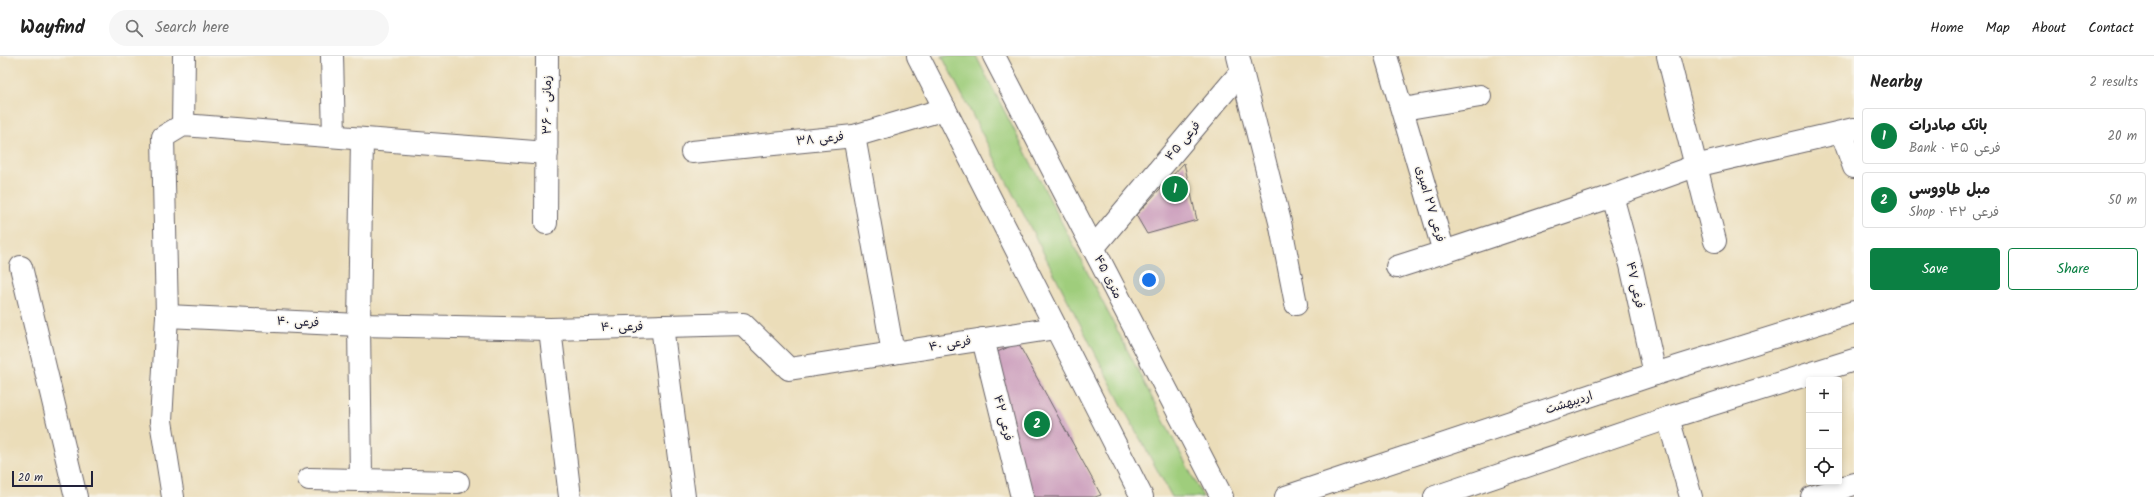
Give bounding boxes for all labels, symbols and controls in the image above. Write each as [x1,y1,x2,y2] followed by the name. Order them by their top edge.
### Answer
[109,10,389,46] search box
[20,13,85,43] text: Wayfind
[155,16,229,40] text: Search here
[123,17,145,39] icon: search
[1930,17,1964,39] text: Home
[1986,17,2010,39] text: Map
[2032,17,2066,39] text: About
[2088,17,2134,39] text: Contact
[1870,69,1922,96] text: Nearby
[2090,72,2138,93] text: 2 results
[538,76,557,135] street label: ۳۶ - زمانی
[1909,114,1987,138] text: بانک صادرات
[1161,117,1205,165] street label: فرعی ۴۵
[1882,126,1886,147] text: 1
[2107,126,2137,147] text: 20 m
[795,127,845,151] street label: فرعی ۳۸
[1909,138,2001,159] text: Bank · فرعی ۴۵
[1410,164,1450,244] street label: فرعی ۲۷ امیری
[1162,174,1188,204] pin: 1
[1909,178,1990,202] text: مبل طاووسی
[1880,190,1888,211] text: 2
[2108,190,2137,211] text: 50 m
[1909,202,1999,223] text: Shop · فرعی ۴۲
[1870,248,2000,290] button: Save
[2008,248,2138,290] button: Share
[1089,252,1127,302] street label: ۴۵ متری
[1621,260,1649,310] street label: فرعی ۴۷
[1139,270,1159,290] your location
[276,311,320,333] street label: فرعی ۴۰
[601,317,643,337] street label: فرعی ۴۰
[928,331,973,357] street label: فرعی ۴۰
[1806,377,1842,485] map controls
[1806,377,1842,413] button: +
[1543,386,1595,420] street label: اردیبهشت
[988,393,1018,443] street label: فرعی ۴۲
[1024,409,1050,439] pin: 2
[1806,413,1842,449] button: −
[1806,449,1842,485] button: locate
[12,469,93,488] scale bar
[18,469,43,487] text: 20 m

